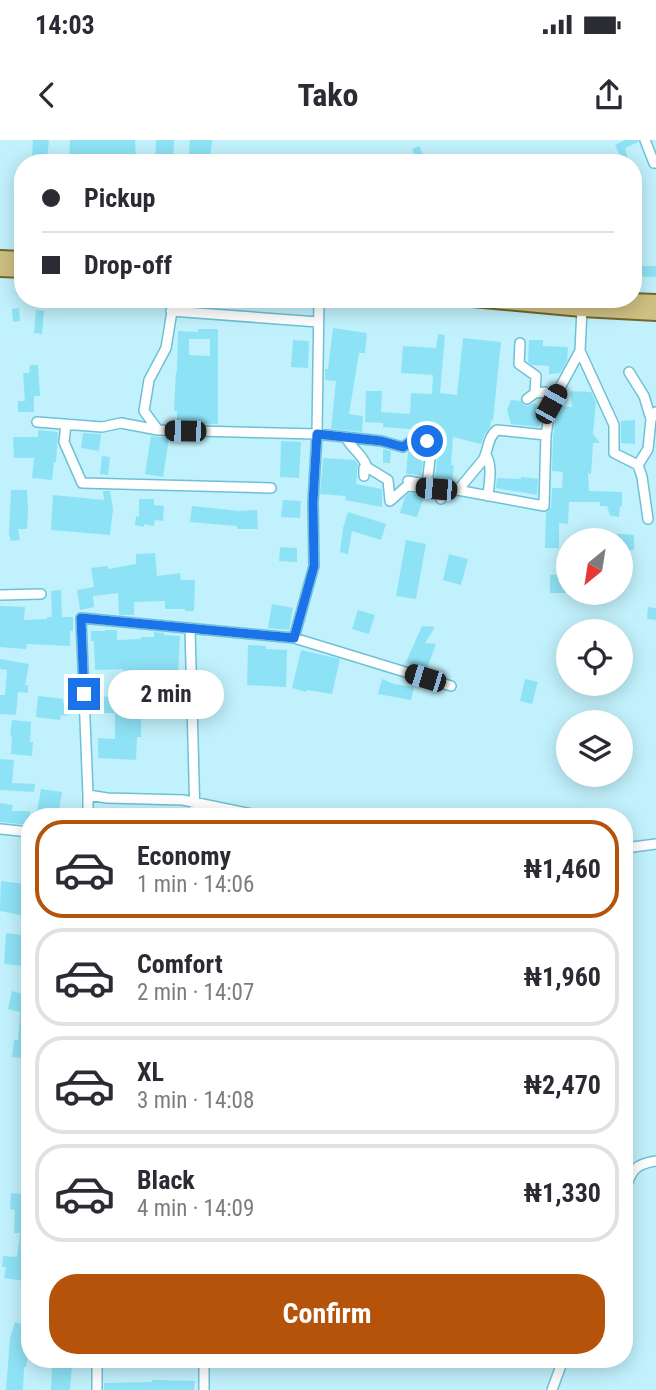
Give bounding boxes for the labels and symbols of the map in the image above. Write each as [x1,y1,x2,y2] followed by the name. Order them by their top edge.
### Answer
[532,381,571,427] car
[164,420,207,442] car
[411,425,443,457] route start
[415,477,458,501] car
[556,528,634,606] north arrow
[402,662,449,694] car
[108,670,224,718] callout: 2 min
[68,678,100,710] route end

